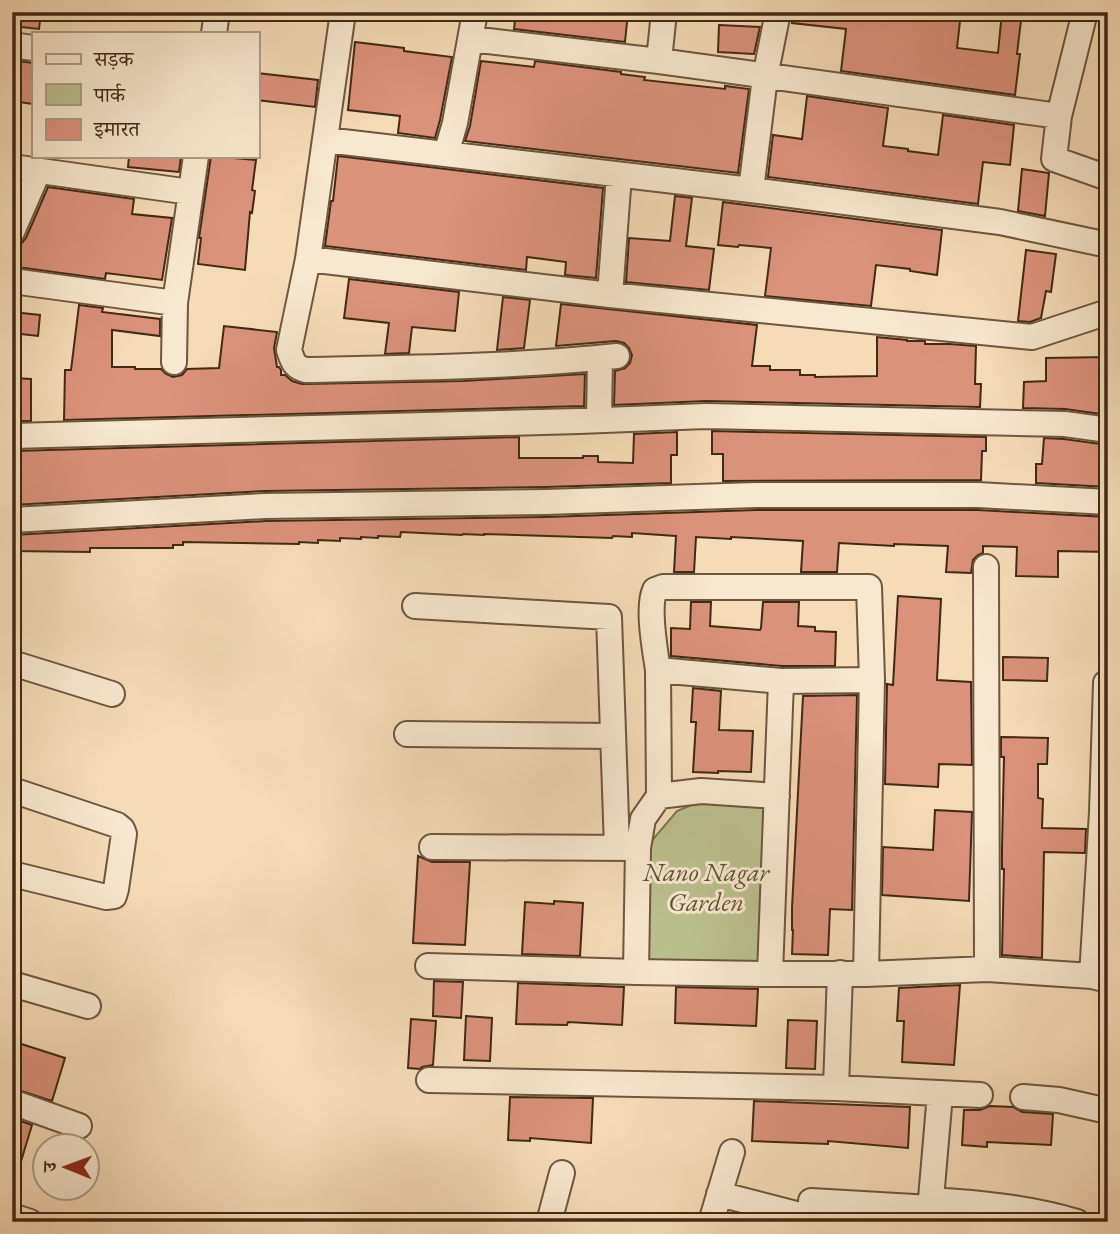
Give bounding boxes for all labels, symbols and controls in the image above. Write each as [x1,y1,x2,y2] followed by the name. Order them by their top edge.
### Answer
[32,32,259,158] legend
[93,45,134,72] text: सड़क
[93,81,126,108] text: पार्क
[93,115,141,142] text: इमारत
[642,855,770,919] park label: Nano Nagar Garden
[32,1132,102,1202] north arrow
[37,1160,62,1174] text: उ

